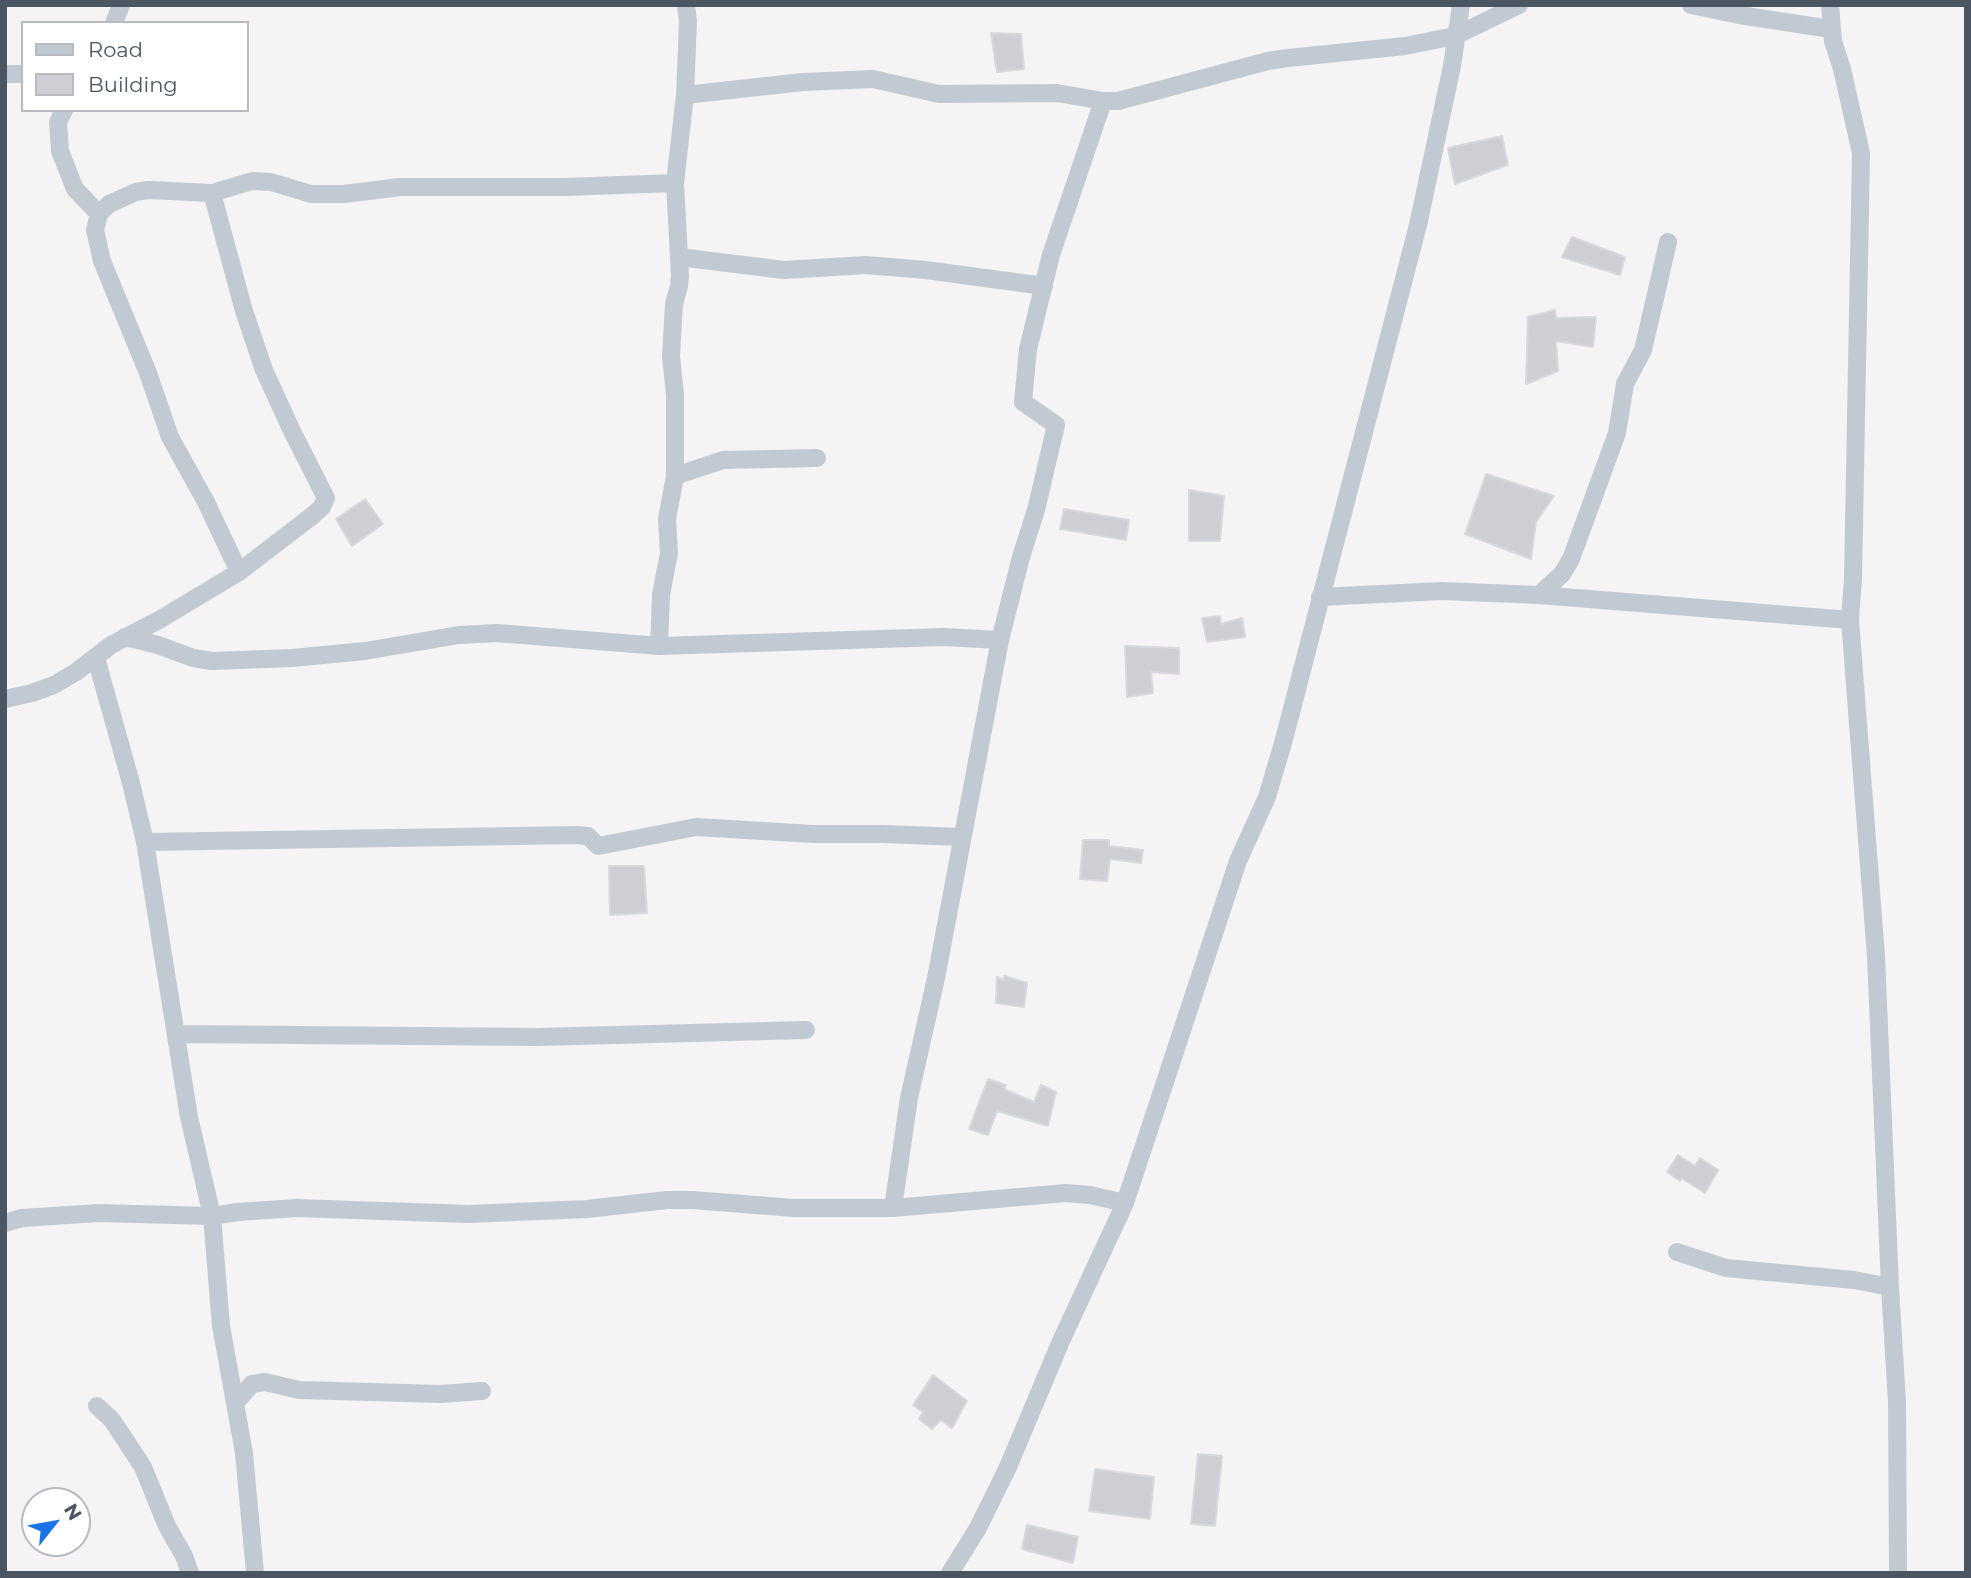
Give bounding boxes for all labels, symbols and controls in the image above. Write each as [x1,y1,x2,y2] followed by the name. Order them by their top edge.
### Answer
[21,21,248,112] legend
[88,37,143,62] text: Road
[88,72,178,97] text: Building
[21,1487,91,1557] north arrow
[59,1499,87,1524] text: N

